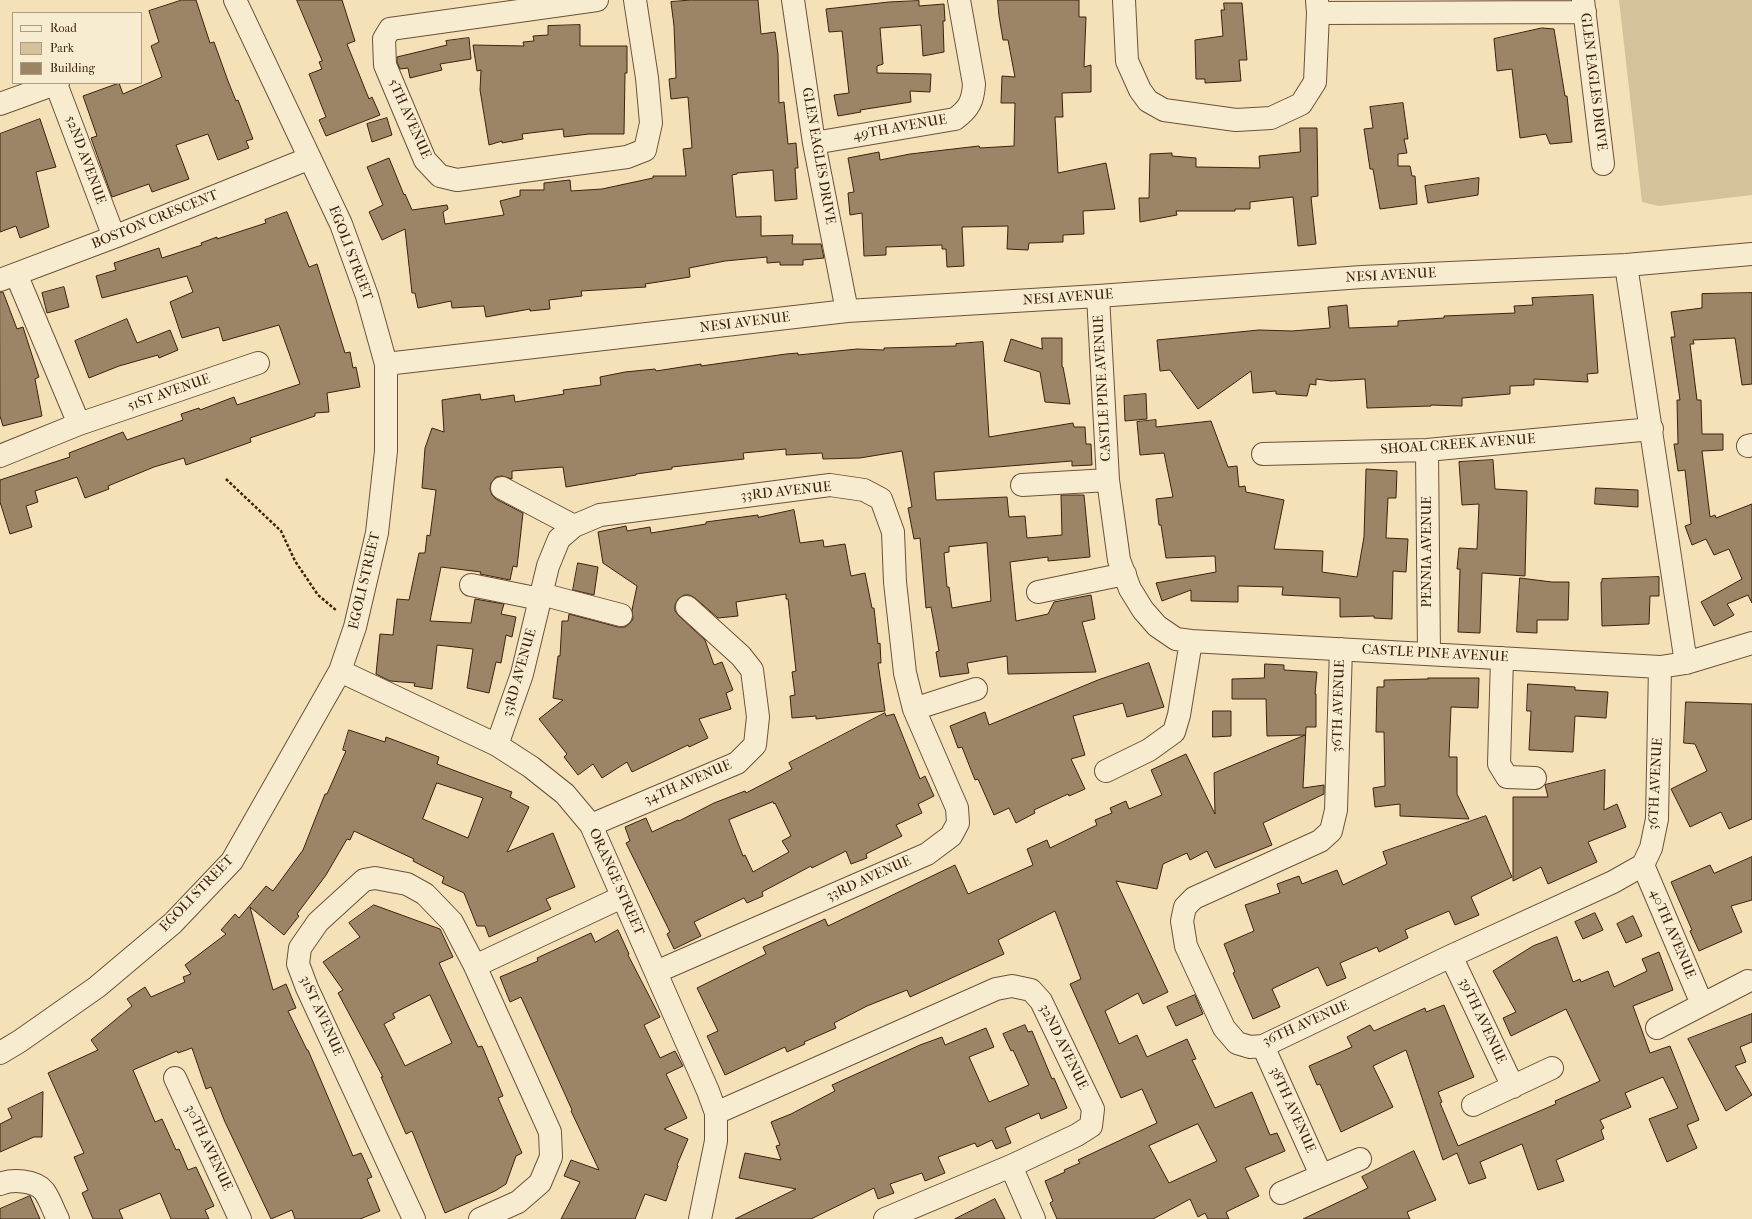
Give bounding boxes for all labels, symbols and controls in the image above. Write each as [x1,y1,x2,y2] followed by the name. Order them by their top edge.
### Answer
[12,12,142,84] legend
[1576,12,1610,152] street label: GLEN EAGLES DRIVE
[50,21,77,35] text: Road
[50,41,74,55] text: Park
[50,61,95,75] text: Building
[384,77,434,161] street label: 5TH AVENUE
[798,86,838,226] street label: GLEN EAGLES DRIVE
[852,111,948,145] street label: 49TH AVENUE
[61,113,109,207] street label: 52ND AVENUE
[89,187,221,253] street label: BOSTON CRESCENT
[324,203,376,303] street label: EGOLI STREET
[1345,265,1437,287] street label: NESI AVENUE
[1022,286,1114,310] street label: NESI AVENUE
[699,309,791,337] street label: NESI AVENUE
[1091,314,1115,462] street label: CASTLE PINE AVENUE
[125,371,213,415] street label: 51ST AVENUE
[1380,431,1536,459] street label: SHOAL CREEK AVENUE
[740,479,832,505] street label: 33RD AVENUE
[1420,496,1436,608] street label: PENNIA AVENUE
[346,531,384,631] street label: EGOLI STREET
[499,627,541,719] street label: 33RD AVENUE
[1361,642,1509,666] street label: CASTLE PINE AVENUE
[1329,659,1349,753] street label: 36TH AVENUE
[1645,737,1667,831] street label: 36TH AVENUE
[642,757,734,809] street label: 34TH AVENUE
[585,826,647,938] street label: ORANGE STREET
[156,852,238,936] street label: EGOLI STREET
[824,853,914,905] street label: 33RD AVENUE
[1646,887,1698,981] street label: 40TH AVENUE
[296,973,346,1059] street label: 31ST AVENUE
[1455,976,1509,1066] street label: 39TH AVENUE
[1260,997,1352,1051] street label: 36TH AVENUE
[1035,1001,1091,1093] street label: 32ND AVENUE
[1266,1064,1318,1156] street label: 38TH AVENUE
[181,1102,235,1194] street label: 30TH AVENUE

